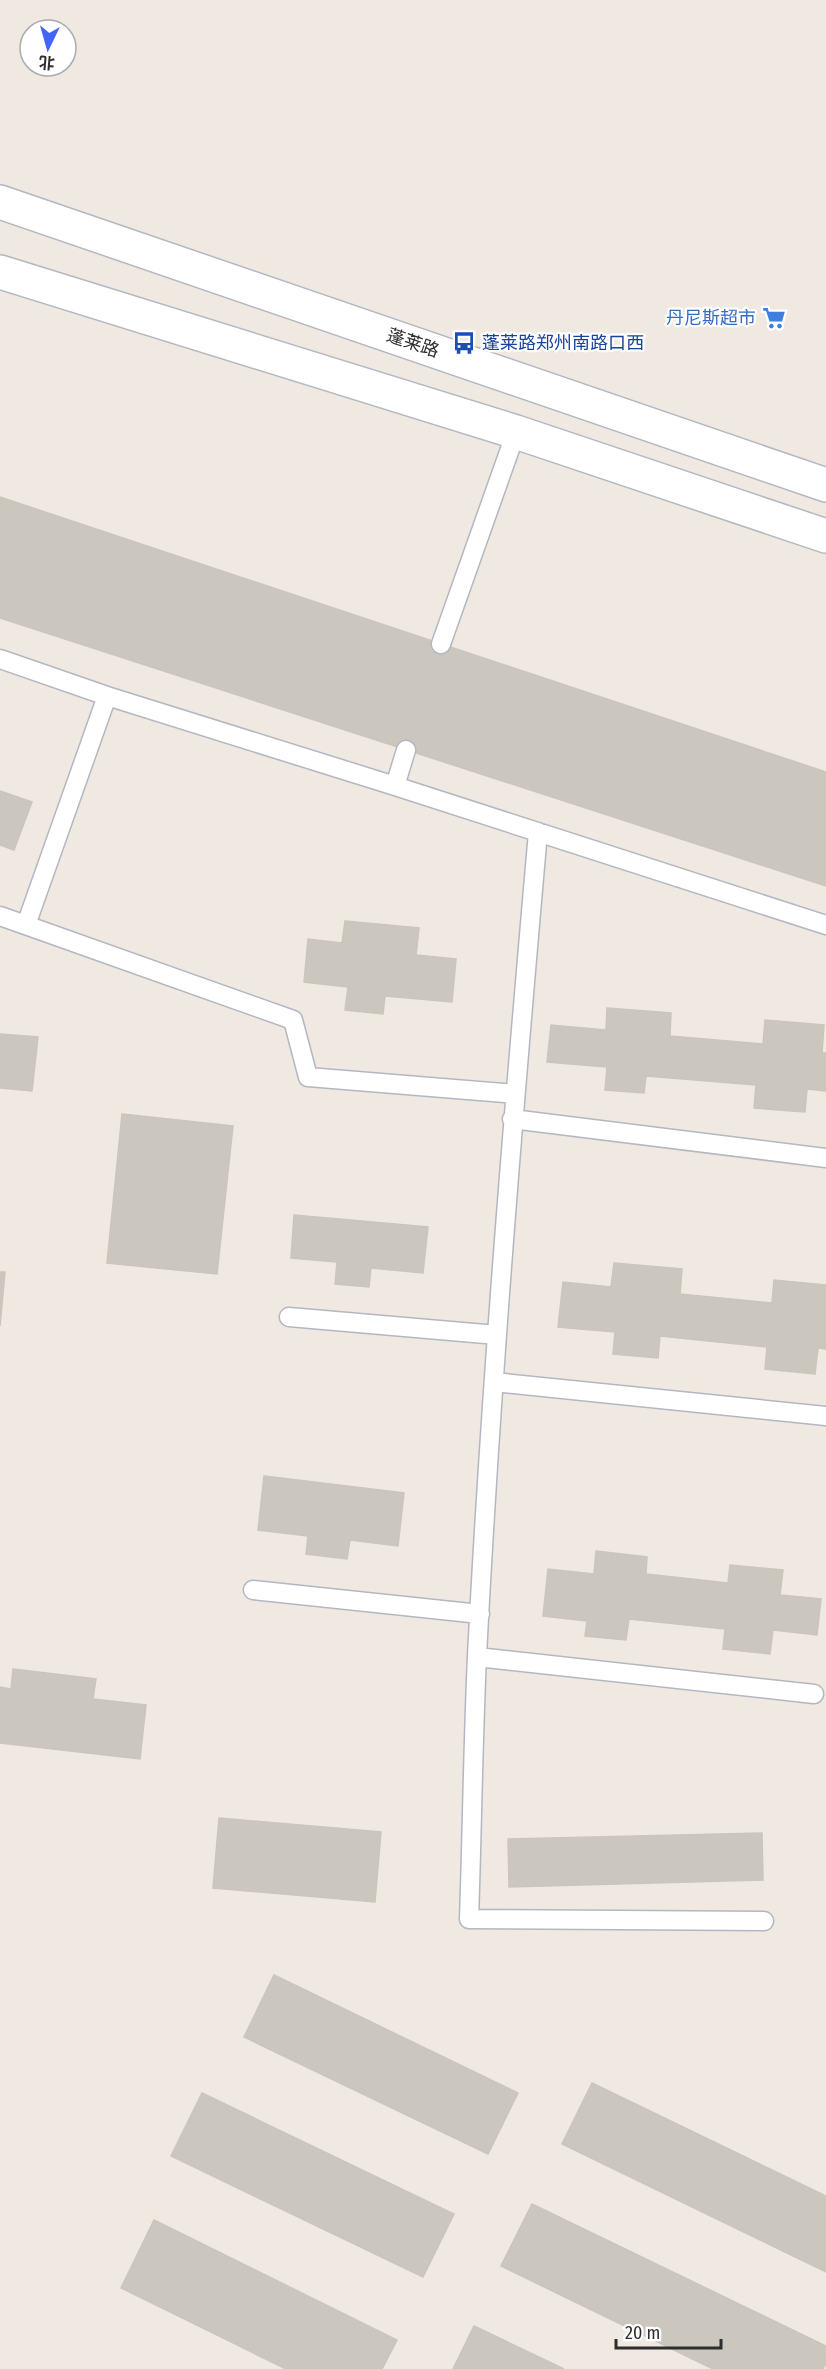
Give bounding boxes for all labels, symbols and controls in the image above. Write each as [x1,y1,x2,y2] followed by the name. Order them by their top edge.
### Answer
[18,18,78,78] north arrow
[38,52,56,73] text: 北
[761,305,787,331] supermarket icon: 丹尼斯超市
[666,307,756,329] place label: 丹尼斯超市
[384,324,442,362] street label: 蓬莱路
[451,330,477,356] bus stop icon: 蓬莱路郑州南路口西
[482,332,644,354] place label: 蓬莱路郑州南路口西
[616,2312,721,2350] scale bar
[625,2322,660,2344] text: 20 m

